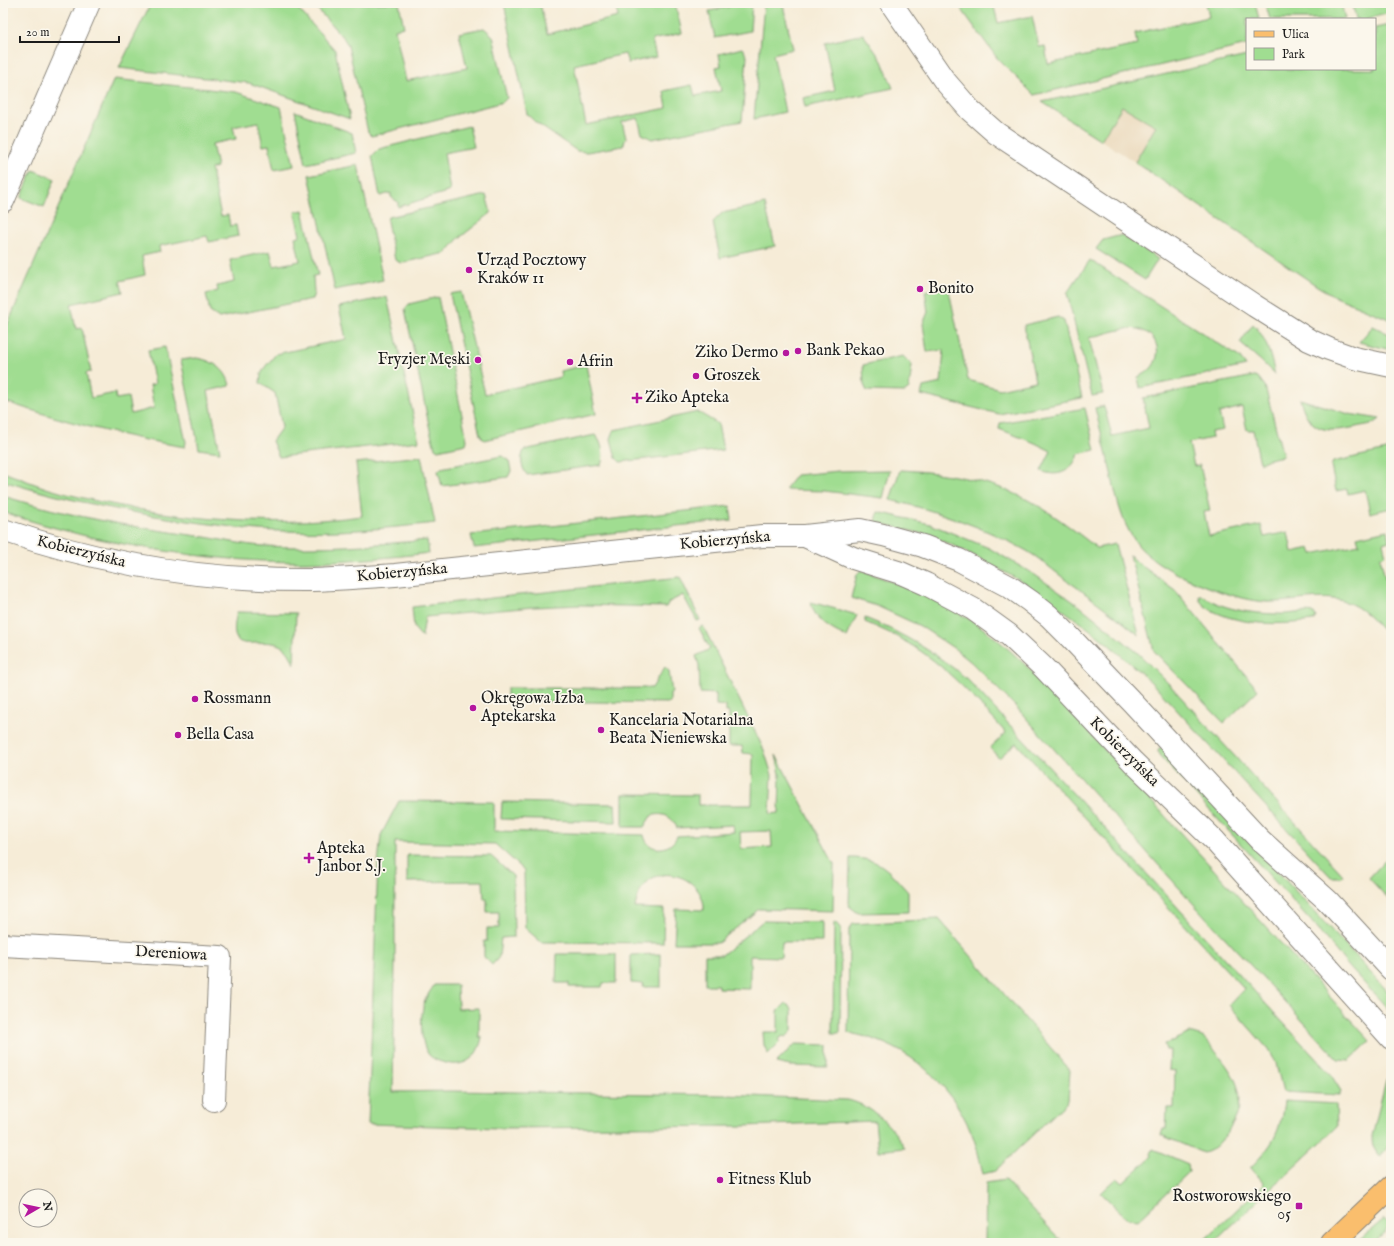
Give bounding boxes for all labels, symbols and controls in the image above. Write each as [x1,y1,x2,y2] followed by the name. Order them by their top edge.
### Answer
[20,18,119,44] scale bar
[1246,18,1376,70] legend
[26,25,49,40] text: 20 m
[1282,27,1310,42] text: Ulica
[1282,47,1305,62] text: Park
[477,251,587,289] place label: Urząd Pocztowy Kraków 11
[464,265,474,275] marker: Urząd Pocztowy Kraków 11
[928,279,974,299] place label: Bonito
[915,284,925,294] marker: Bonito
[806,341,885,361] place label: Bank Pekao
[695,343,778,363] place label: Ziko Dermo
[793,346,803,356] marker: Bank Pekao
[781,348,791,358] marker: Ziko Dermo
[378,350,470,370] place label: Fryzjer Męski
[577,352,614,372] place label: Afrin
[473,355,483,365] marker: Fryzjer Męski
[565,357,575,367] marker: Afrin
[704,366,761,386] place label: Groszek
[691,371,701,381] marker: Groszek
[645,388,729,408] place label: Ziko Apteka
[632,393,642,403] marker: Ziko Apteka
[679,527,771,555] street label: Kobierzyńska
[34,531,128,573] street label: Kobierzyńska
[356,559,448,587] street label: Kobierzyńska
[203,689,272,709] place label: Rossmann
[480,689,584,727] place label: Okręgowa Izba Aptekarska
[190,694,200,704] marker: Rossmann
[468,703,478,713] marker: Okręgowa Izba Aptekarska
[609,711,753,749] place label: Kancelaria Notarialna Beata Nieniewska
[1085,713,1163,791] street label: Kobierzyńska
[186,725,254,745] place label: Bella Casa
[596,725,606,735] marker: Kancelaria Notarialna Beata Nieniewska
[173,730,183,740] marker: Bella Casa
[315,839,386,877] place label: Apteka Janbor S.J.
[304,853,314,863] marker: Apteka Janbor S.J.
[135,942,208,966] street label: Dereniowa
[728,1170,812,1190] place label: Fitness Klub
[715,1175,725,1185] marker: Fitness Klub
[1172,1187,1291,1225] place label: Rostworowskiego 05
[18,1188,58,1228] north arrow
[39,1200,55,1213] text: N
[1294,1201,1304,1211] marker: Rostworowskiego 05

